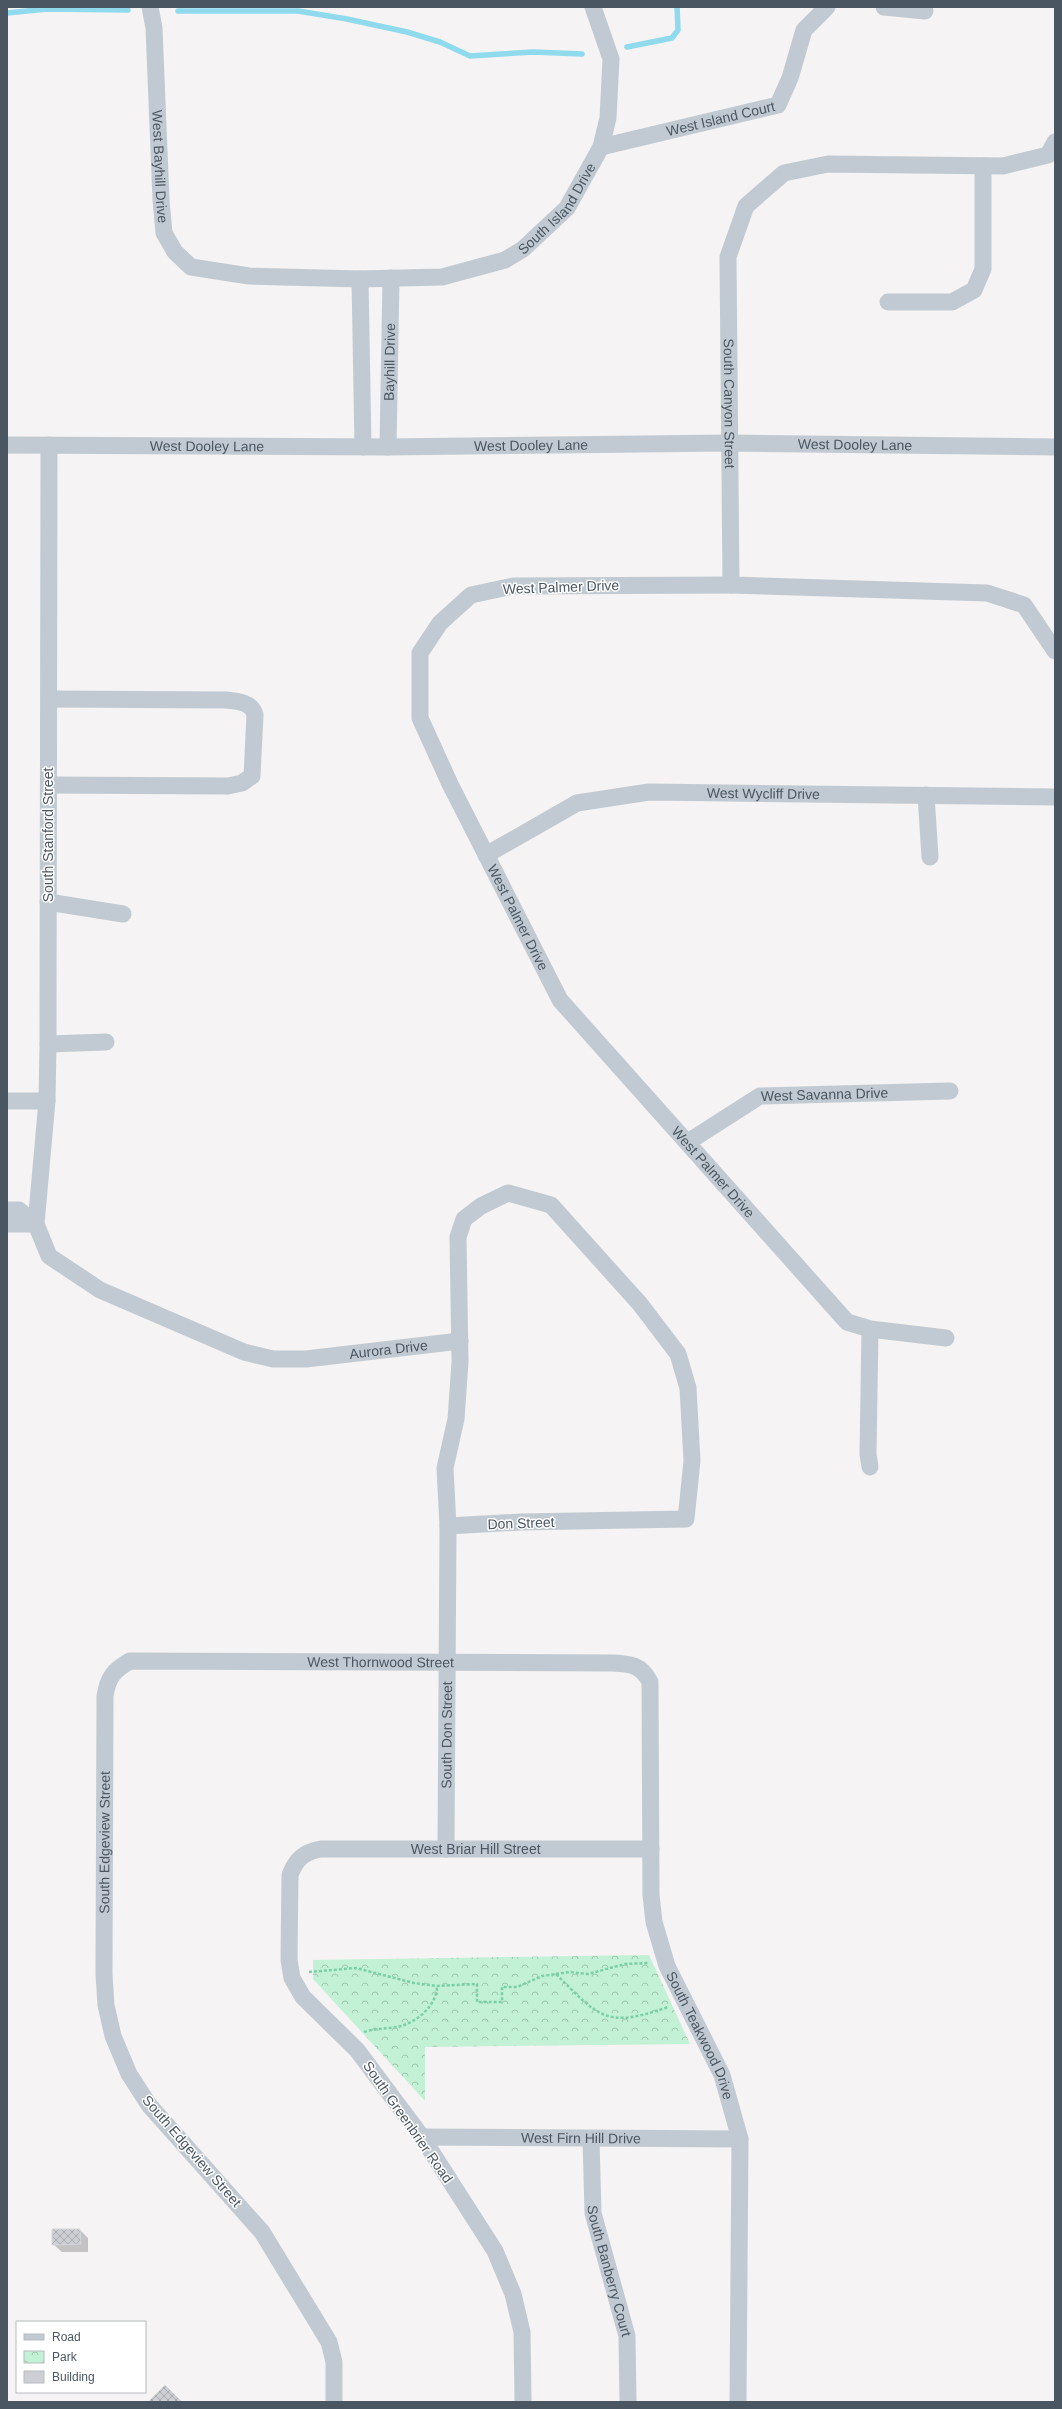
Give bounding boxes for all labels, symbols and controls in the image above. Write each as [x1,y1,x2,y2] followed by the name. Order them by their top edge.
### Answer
[665,98,777,139] street label: West Island Court
[149,109,171,224] street label: West Bayhill Drive
[515,160,599,258] street label: South Island Drive
[381,323,398,401] street label: Bayhill Drive
[721,338,738,469] street label: South Canyon Street
[798,436,912,453] street label: West Dooley Lane
[474,437,588,454] street label: West Dooley Lane
[150,438,264,454] street label: West Dooley Lane
[503,577,620,597] street label: West Palmer Drive
[40,768,56,902] street label: South Stanford Street
[707,785,820,802] street label: West Wycliff Drive
[484,862,552,973] street label: West Palmer Drive
[761,1085,889,1104] street label: West Savanna Drive
[668,1123,758,1221] street label: West Palmer Drive
[348,1337,429,1362] street label: Aurora Drive
[487,1514,555,1532] street label: Don Street
[307,1654,454,1670] street label: West Thornwood Street
[438,1681,455,1789] street label: South Don Street
[96,1771,113,1914] street label: South Edgeview Street
[411,1841,541,1857] street label: West Briar Hill Street
[663,1969,737,2101] street label: South Teakwood Drive
[360,2058,456,2186] street label: South Greenbrier Road
[139,2092,245,2210] street label: South Edgeview Street
[521,2130,641,2146] street label: West Firn Hill Drive
[585,2205,635,2338] street label: South Banberry Court
[16,2321,146,2393] legend
[52,2330,81,2344] text: Road
[52,2350,78,2364] text: Park
[52,2370,95,2384] text: Building

